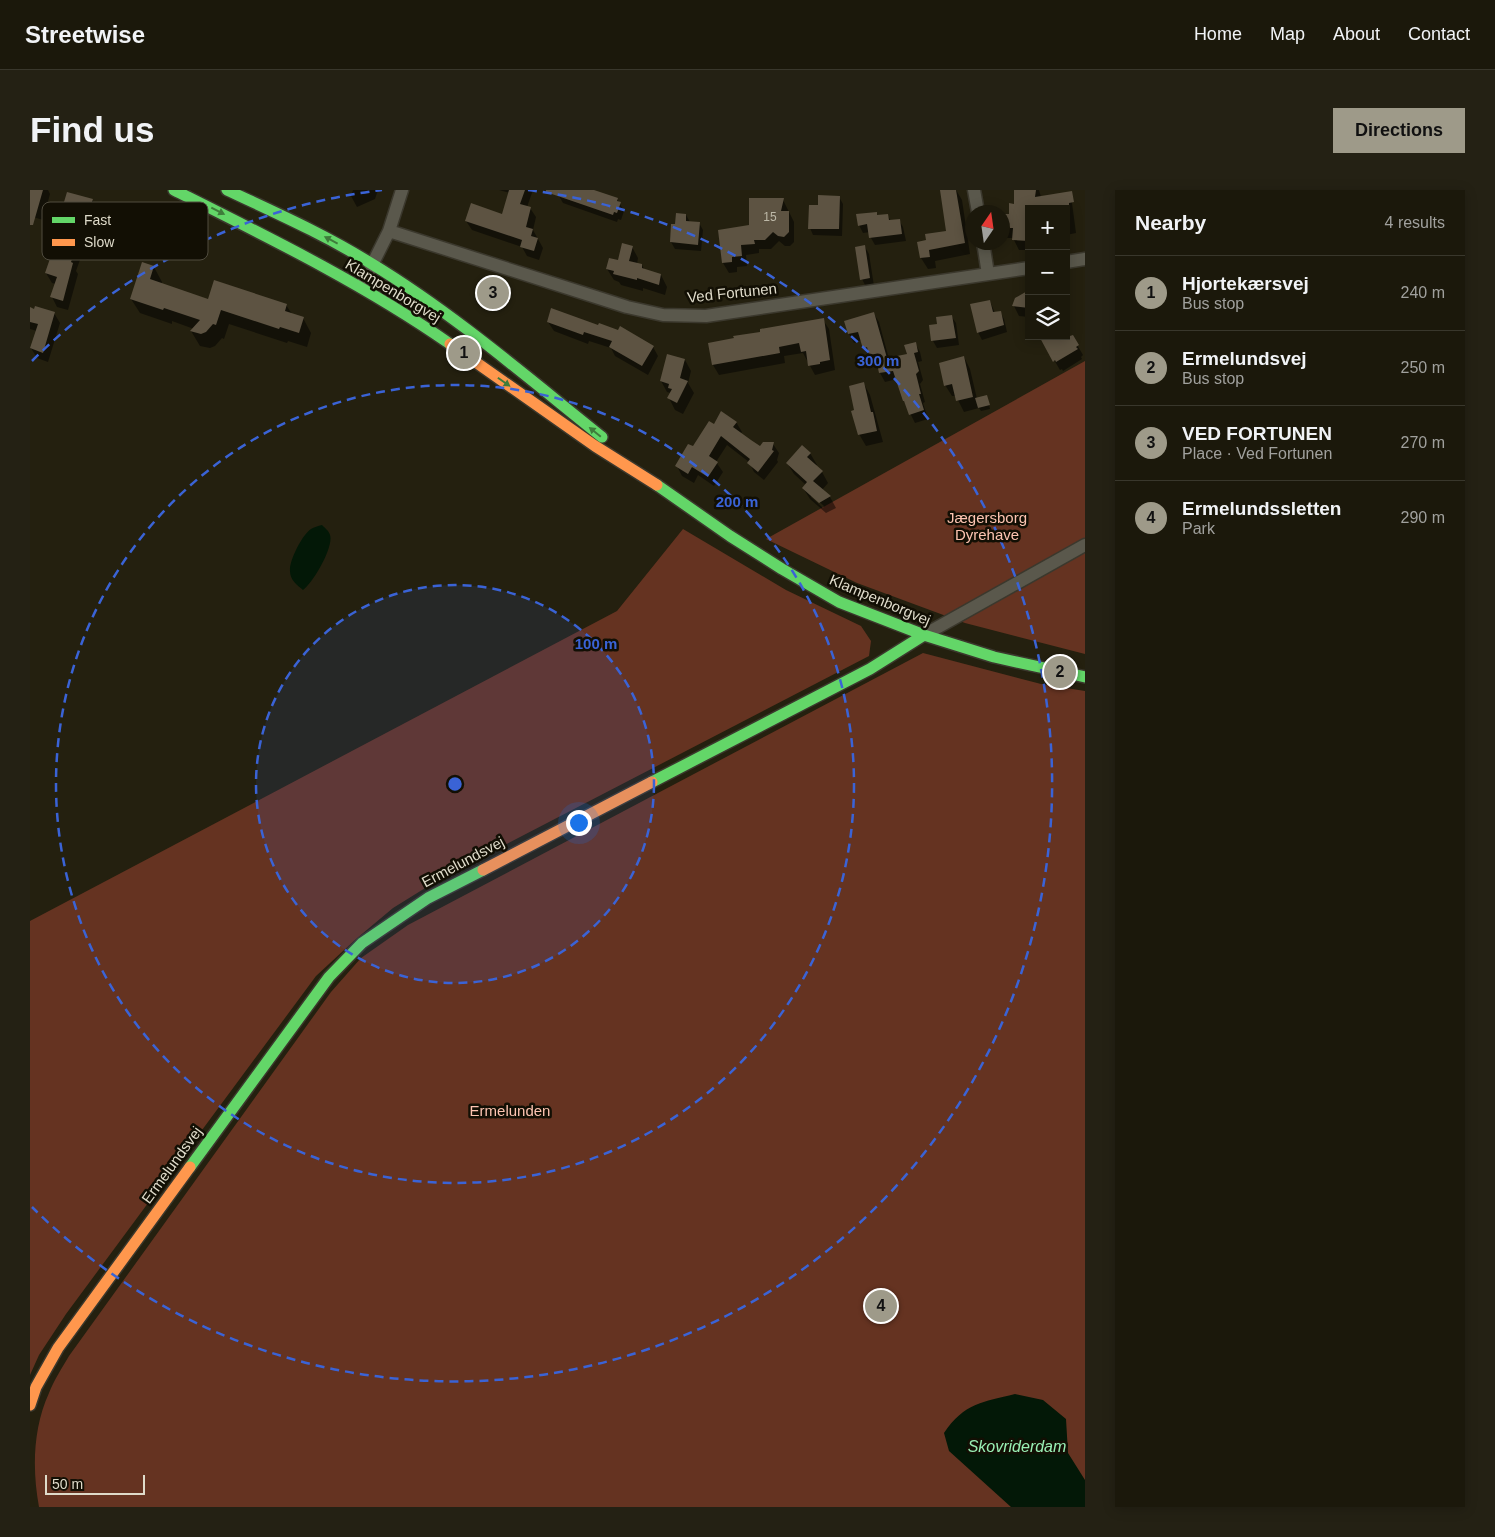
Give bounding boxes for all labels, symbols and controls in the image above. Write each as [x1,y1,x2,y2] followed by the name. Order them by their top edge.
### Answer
[25,21,145,48] text: Streetwise
[1194,24,1242,44] text: Home
[1270,24,1305,44] text: Map
[1333,24,1380,44] text: About
[1408,24,1470,44] text: Contact
[1333,108,1465,153] button: Directions
[30,110,154,149] text: Find us
[42,202,208,260] legend
[965,205,1010,250] north arrow
[1025,205,1070,340] map controls
[1025,205,1070,250] button: +
[211,207,225,215] one-way arrow
[763,210,777,224] house number: 15
[1135,211,1206,234] text: Nearby
[84,212,111,228] text: Fast
[1385,214,1445,231] text: 4 results
[84,234,115,250] text: Slow
[323,236,338,244] one-way arrow
[1025,250,1070,295] button: −
[342,255,444,326] street label: Klampenborgvej
[1182,273,1309,294] text: Hjortekærsvej
[477,274,509,312] pin: 3
[686,279,778,306] street label: Ved Fortunen
[1147,284,1155,301] text: 1
[1401,284,1445,301] text: 240 m
[1025,295,1070,340] button: layers
[1182,295,1244,312] text: Bus stop
[448,334,480,372] pin: 1
[1182,348,1307,369] text: Ermelundsvej
[857,352,899,369] text: 300 m
[1147,359,1155,376] text: 2
[1401,359,1445,376] text: 250 m
[1182,370,1244,387] text: Bus stop
[497,377,511,387] one-way arrow
[1182,423,1332,444] text: VED FORTUNEN
[589,427,602,438] one-way arrow
[1147,434,1155,451] text: 3
[1401,434,1445,451] text: 270 m
[1182,445,1332,462] text: Place · Ved Fortunen
[716,493,758,510] text: 200 m
[1182,498,1341,519] text: Ermelundssletten
[947,509,1027,543] park label: Jægersborg Dyrehave
[1147,509,1155,526] text: 4
[1401,509,1445,526] text: 290 m
[1182,520,1215,537] text: Park
[827,571,933,629] street label: Klampenborgvej
[575,635,617,652] text: 100 m
[1044,653,1076,691] pin: 2
[446,775,464,793] centre of rings
[566,810,592,836] your location
[419,833,507,890] street label: Ermelundsvej
[470,1102,550,1119] park label: Ermelunden
[138,1123,205,1206] street label: Ermelundsvej
[865,1287,897,1325] pin: 4
[968,1438,1066,1455] water label: Skovriderdam
[45,1472,145,1495] scale bar
[52,1476,83,1492] text: 50 m

